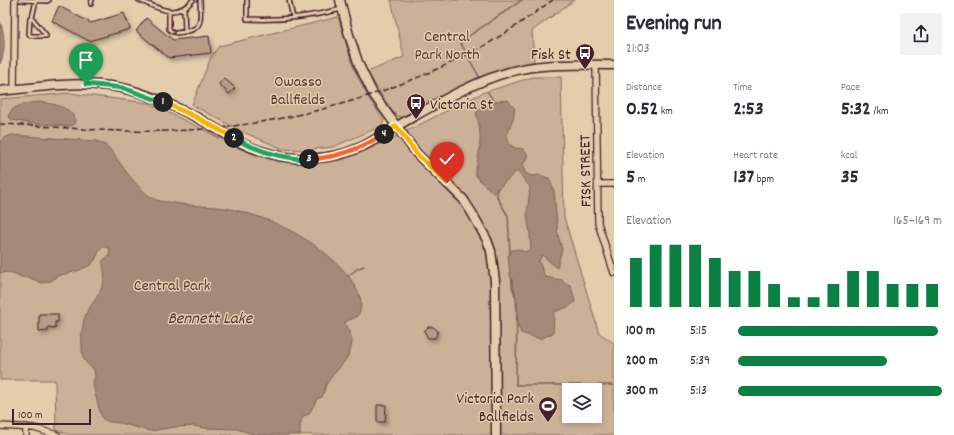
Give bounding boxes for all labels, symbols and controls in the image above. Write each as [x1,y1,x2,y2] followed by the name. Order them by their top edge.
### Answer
[626,9,722,40] text: Evening run
[900,13,942,55] button: share
[414,26,480,67] park label: Central Park North
[626,40,650,59] text: 21:03
[574,42,596,70] bus stop icon: Fisk St
[69,43,103,84] pin
[531,44,571,67] place label: Fisk St
[75,49,97,71] icon: arrive
[270,71,326,112] park label: Owasso Ballfields
[626,80,662,96] text: Distance
[733,80,752,96] text: Time
[841,80,860,96] text: Pace
[153,92,173,112] pin: 1
[405,92,427,120] bus stop icon: Victoria St
[162,94,164,110] text: 1
[430,94,493,117] place label: Victoria St
[626,96,658,124] text: 0.52
[733,96,764,124] text: 2:53
[841,96,871,124] text: 5:32
[658,104,673,120] text: km
[871,104,889,120] text: /km
[374,124,394,144] pin: 4
[382,126,386,142] text: 4
[224,128,244,148] pin: 2
[232,130,236,146] text: 2
[574,134,599,207] street label: FISK STREET
[430,142,464,183] pin
[436,148,458,170] icon: check
[626,148,664,164] text: Elevation
[733,148,778,164] text: Heart rate
[841,148,857,164] text: kcal
[299,149,319,169] pin: 3
[307,151,311,167] text: 3
[626,164,635,192] text: 5
[733,164,754,192] text: 137
[841,164,859,192] text: 35
[635,172,645,188] text: m
[754,172,774,188] text: bpm
[626,212,671,231] text: Elevation
[893,212,942,231] text: 165–169 m
[134,275,210,298] park label: Central Park
[168,308,254,332] water label: Bennett Lake
[626,322,655,341] text: 100 m
[690,322,707,341] text: 5:15
[626,352,658,371] text: 200 m
[690,352,710,371] text: 5:39
[626,382,658,401] text: 300 m
[690,382,707,401] text: 5:13
[562,383,602,423] map controls
[562,383,602,423] button: layers
[457,388,534,429] place label: Victoria Park Ballfields
[537,395,559,423] sports icon: Victoria Park Ballfields
[12,407,91,426] scale bar
[18,408,42,424] text: 100 m

